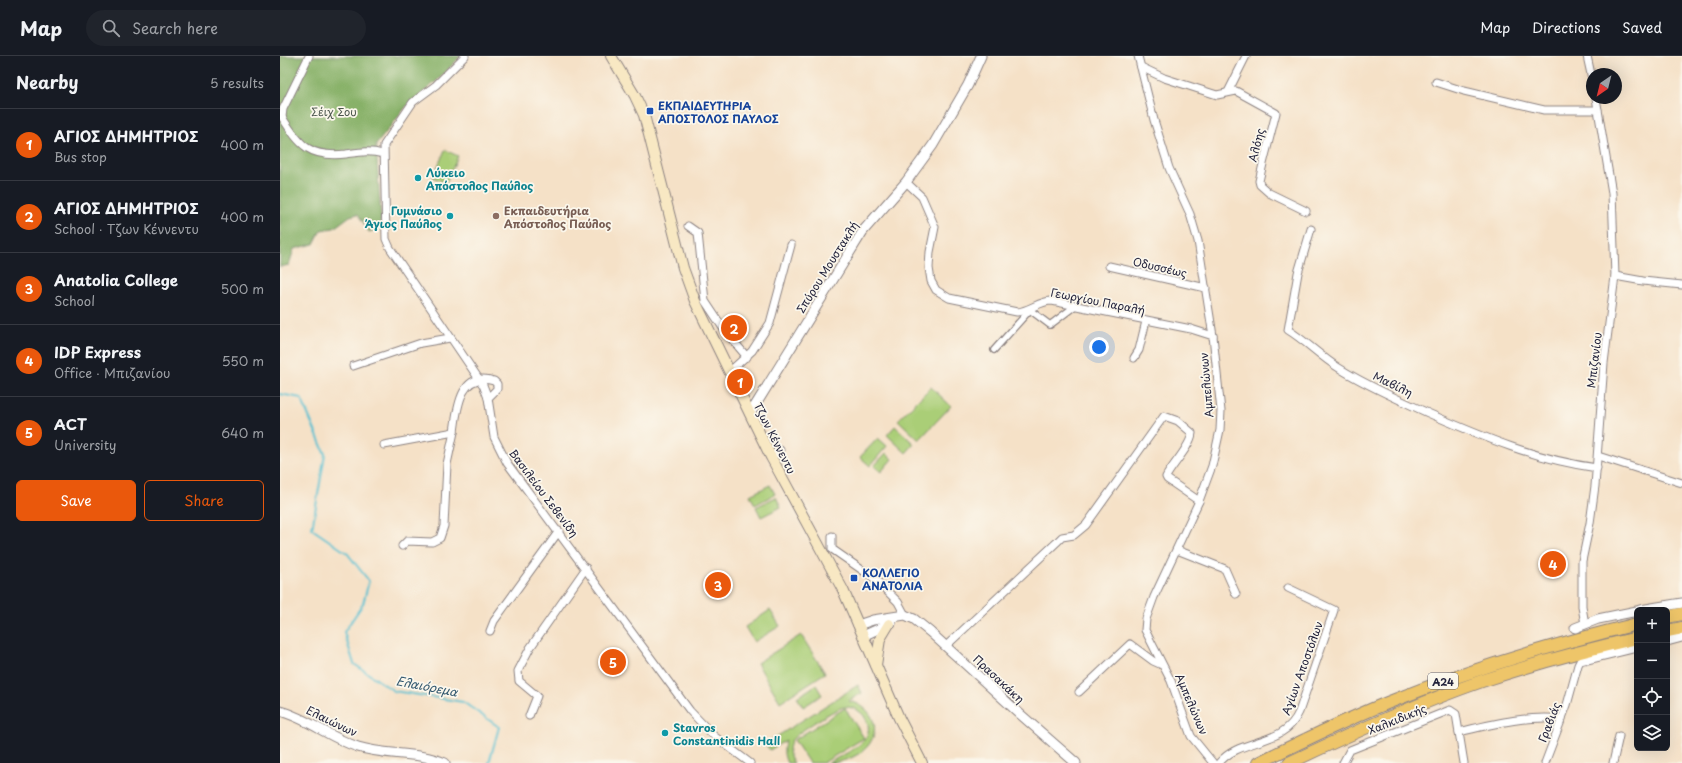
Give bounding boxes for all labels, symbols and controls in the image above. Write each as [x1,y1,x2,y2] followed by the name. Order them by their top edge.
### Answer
[86,10,366,46] search box
[20,14,62,42] text: Map
[132,16,218,39] text: Search here
[100,17,122,39] icon: search
[1480,17,1510,38] text: Map
[1532,17,1600,38] text: Directions
[1622,17,1662,38] text: Saved
[1586,68,1622,104] north arrow
[16,69,78,95] text: Nearby
[210,73,264,92] text: 5 results
[657,97,779,127] place label: ΕΚΠΑΙΔΕΥΤΗΡΙΑ ΑΠΟΣΤΟΛΟΣ ΠΑΥΛΟΣ
[311,103,357,120] park label: Σέιχ Σου
[645,106,655,116] marker: ΕΚΠΑΙΔΕΥΤΗΡΙΑ ΑΠΟΣΤΟΛΟΣ ΠΑΥΛΟΣ
[54,124,199,147] text: ΑΓΙΟΣ ΔΗΜΗΤΡΙΟΣ
[1244,126,1268,164] street label: Αλόης
[26,135,32,154] text: 1
[221,135,264,154] text: 400 m
[54,147,107,166] text: Bus stop
[426,164,533,194] place label: Λύκειο Απόστολος Παύλος
[413,173,423,183] marker: Λύκειο Απόστολος Παύλος
[54,196,199,219] text: ΆΓΙΟΣ ΔΗΜΗΤΡΙΟΣ
[365,202,442,232] place label: Γυμνάσιο Άγιος Παύλος
[504,202,611,232] place label: Εκπαιδευτήρια Απόστολος Παύλος
[24,207,34,226] text: 2
[221,207,264,226] text: 400 m
[445,211,455,221] marker: Γυμνάσιο Άγιος Παύλος
[491,211,501,221] marker: Εκπαιδευτήρια Απόστολος Παύλος
[792,218,862,316] street label: Σπύρου Μουστακλή
[54,219,199,238] text: School · Τζων Κέννεντυ
[1131,253,1189,282] street label: Οδυσσέως
[54,268,178,291] text: Anatolia College
[25,279,33,298] text: 3
[221,279,264,298] text: 500 m
[1049,284,1147,318] street label: Γεωργίου Παραλή
[54,291,95,310] text: School
[721,313,747,343] pin: 2
[1582,331,1606,389] street label: Μπιζανίου
[1089,337,1109,357] your location
[54,340,141,363] text: IDP Express
[25,351,33,370] text: 4
[222,351,264,370] text: 550 m
[1195,352,1217,418] street label: Αμπελώνων
[54,363,170,382] text: Office · Μπιζανίου
[727,367,753,397] pin: 1
[1370,367,1416,401] street label: Μαβίλη
[750,399,800,477] street label: Τζων Κέννεντυ
[54,412,87,435] text: ACT
[25,423,33,442] text: 5
[221,423,264,442] text: 640 m
[54,435,116,454] text: University
[505,446,583,540] street label: Βασιλείου Σεβενίδη
[16,480,136,521] button: Save
[144,480,264,521] button: Share
[1540,549,1566,579] pin: 4
[862,564,923,594] place label: ΚΟΛΛΕΓΙΟ ΑΝΑΤΟΛΙΑ
[705,570,731,600] pin: 3
[849,573,859,583] marker: ΚΟΛΛΕΓΙΟ ΑΝΑΤΟΛΙΑ
[1634,607,1670,751] map controls
[1634,607,1670,643] button: +
[1277,619,1327,717] street label: Αγίων Αποστόλων
[1634,643,1670,679] button: −
[600,647,626,677] pin: 5
[970,651,1028,707] street label: Πρασακάκη
[395,671,460,701] water label: Ελαιόρεμα
[1171,671,1213,737] street label: Αμπελώνων
[1428,673,1458,689] road number: Α24
[1634,679,1670,715] button: locate
[1365,699,1429,738] street label: Χαλκιδικής
[1534,699,1565,745] street label: Γραβιάς
[304,701,360,741] street label: Ελαιώνων
[1634,715,1670,751] button: layers
[673,719,780,749] place label: Stavros Constantinidis Hall
[660,728,670,738] marker: Stavros Constantinidis Hall

